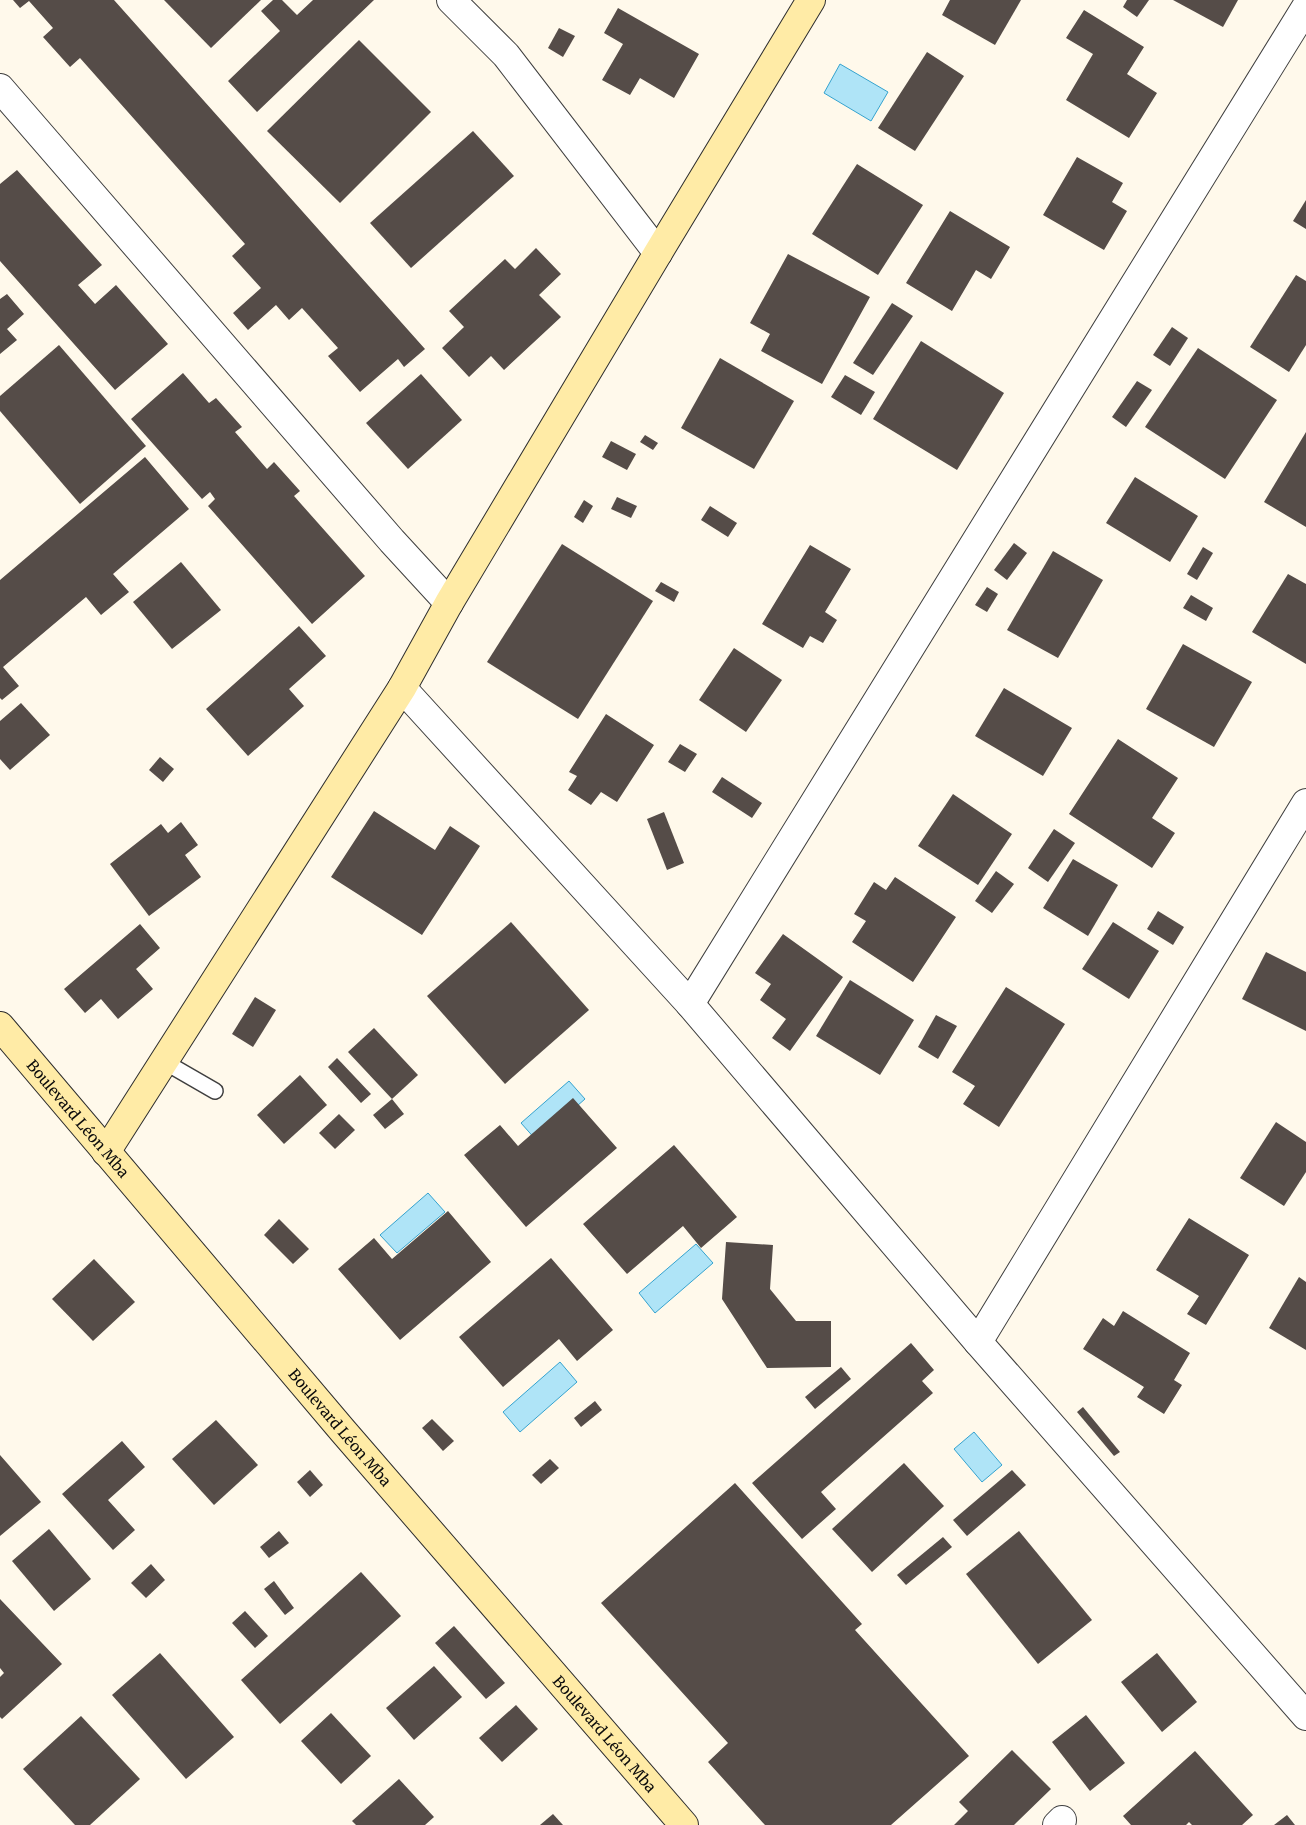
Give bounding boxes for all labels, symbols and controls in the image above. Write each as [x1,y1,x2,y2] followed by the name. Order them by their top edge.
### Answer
[23,1056,133,1181] street label: Boulevard Léon Mba
[285,1365,396,1490] street label: Boulevard Léon Mba
[549,1671,661,1796] street label: Boulevard Léon Mba

